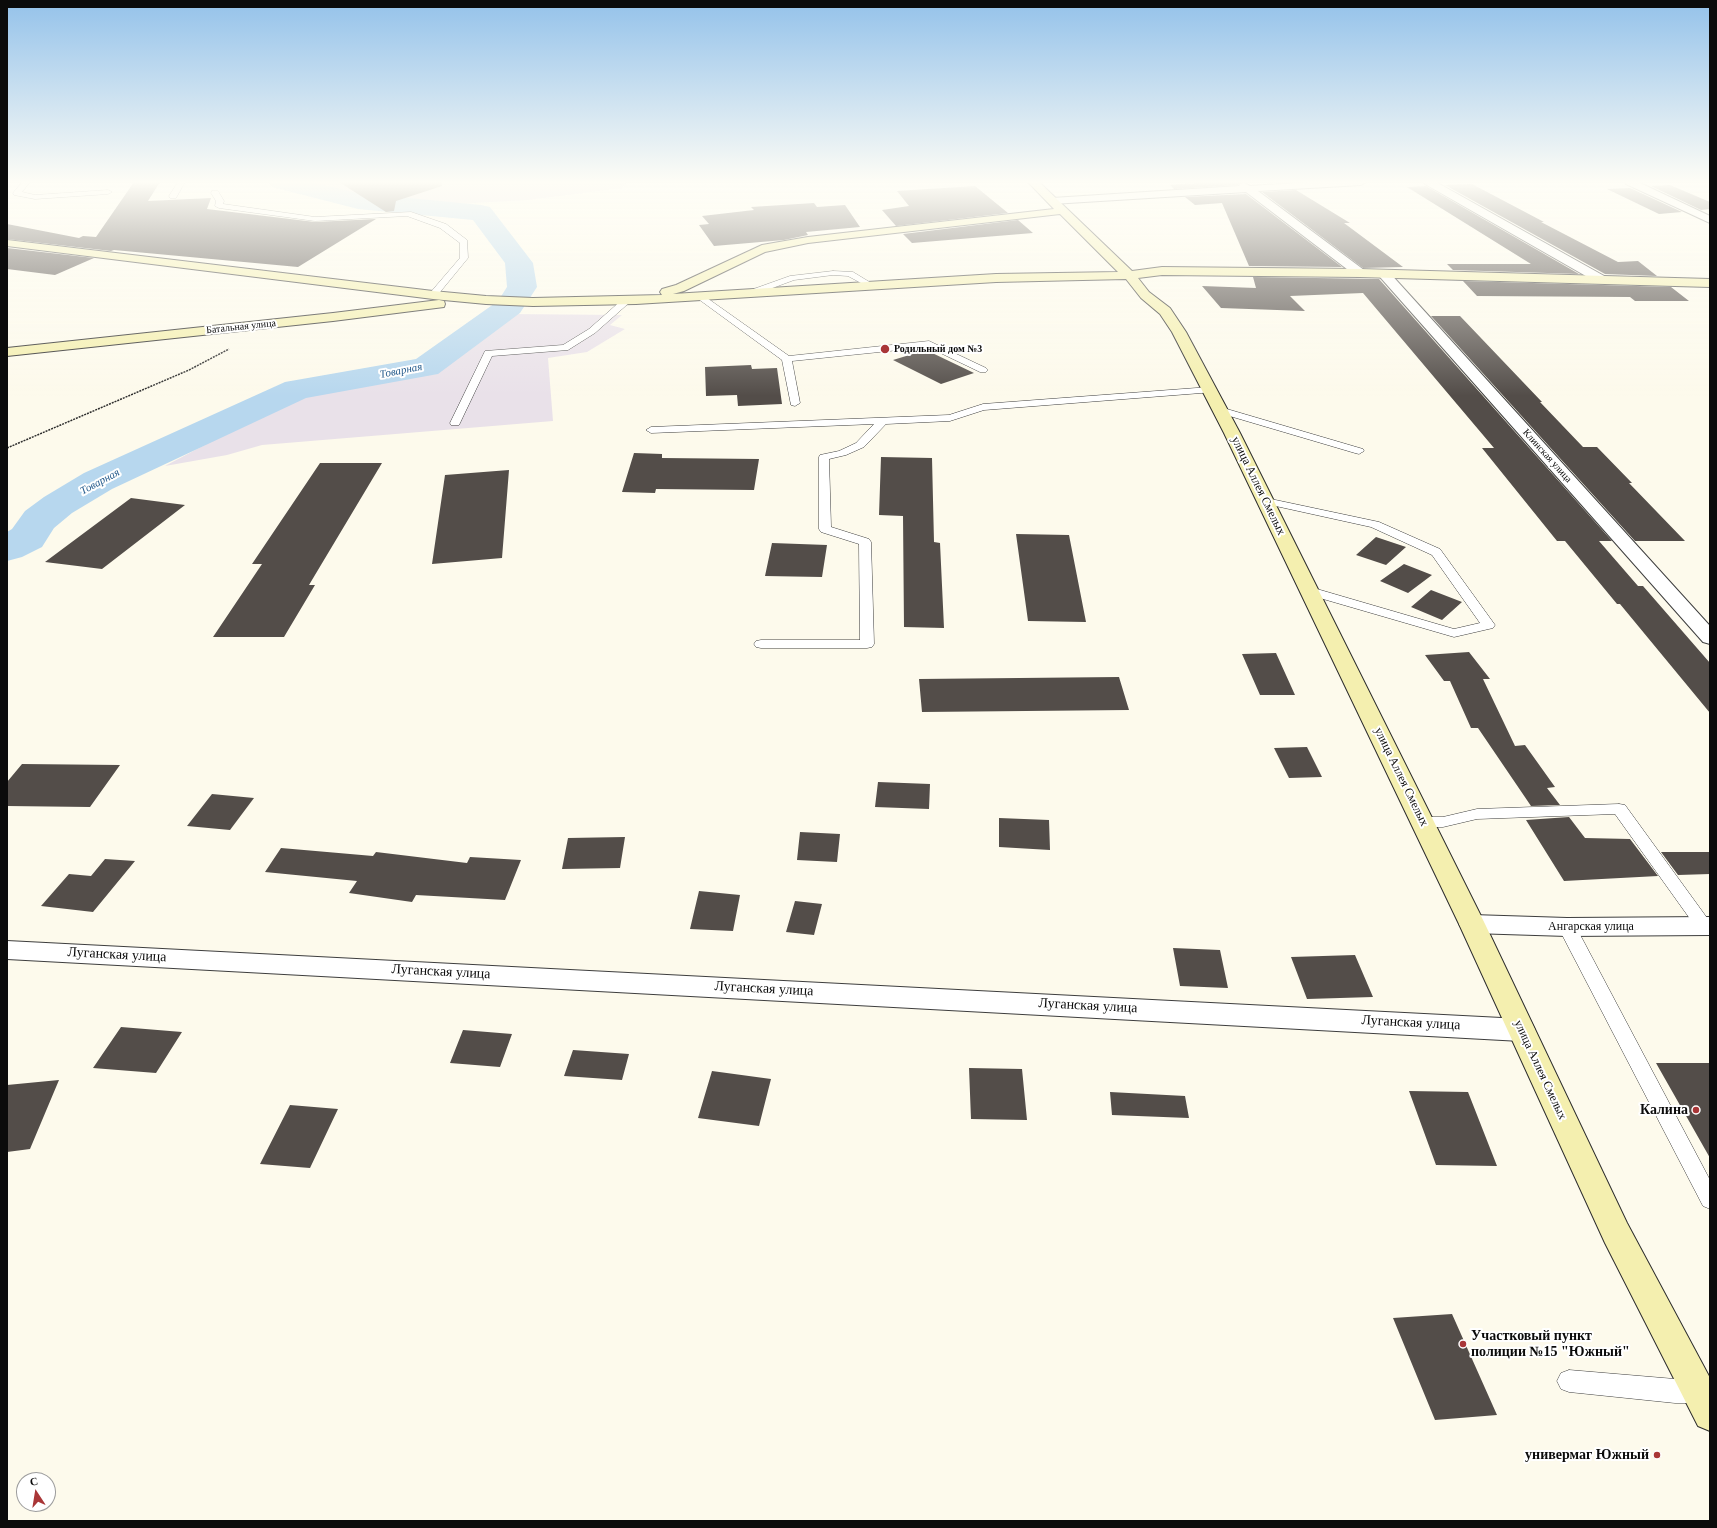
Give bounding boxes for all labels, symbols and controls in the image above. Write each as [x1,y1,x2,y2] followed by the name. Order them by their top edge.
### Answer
[206,317,276,337] street label: Батальная улица
[879,343,891,355] marker: Родильный дом №3
[894,343,982,355] place label: Родильный дом №3
[379,360,423,382] water label: Товарная
[1520,427,1574,485] street label: Клинская улица
[1228,434,1288,538] street label: улица Аллея Смелых
[78,466,122,498] water label: Товарная
[1371,725,1431,829] street label: улица Аллея Смелых
[1548,920,1634,934] street label: Ангарская улица
[67,944,167,966] street label: Луганская улица
[391,961,491,983] street label: Луганская улица
[714,978,814,1000] street label: Луганская улица
[1038,995,1138,1017] street label: Луганская улица
[1361,1012,1461,1034] street label: Луганская улица
[1511,1018,1569,1122] street label: улица Аллея Смелых
[1640,1102,1688,1118] place label: Калина
[1691,1105,1701,1115] marker: Калина
[1471,1328,1630,1360] place label: Участковый пункт полиции №15 "Южный"
[1458,1339,1468,1349] marker: Участковый пункт полиции №15 "Южный"
[1525,1447,1649,1463] place label: универмаг Южный
[1652,1450,1662,1460] marker: универмаг Южный
[16,1472,56,1512] north arrow
[29,1475,39,1488] text: С

